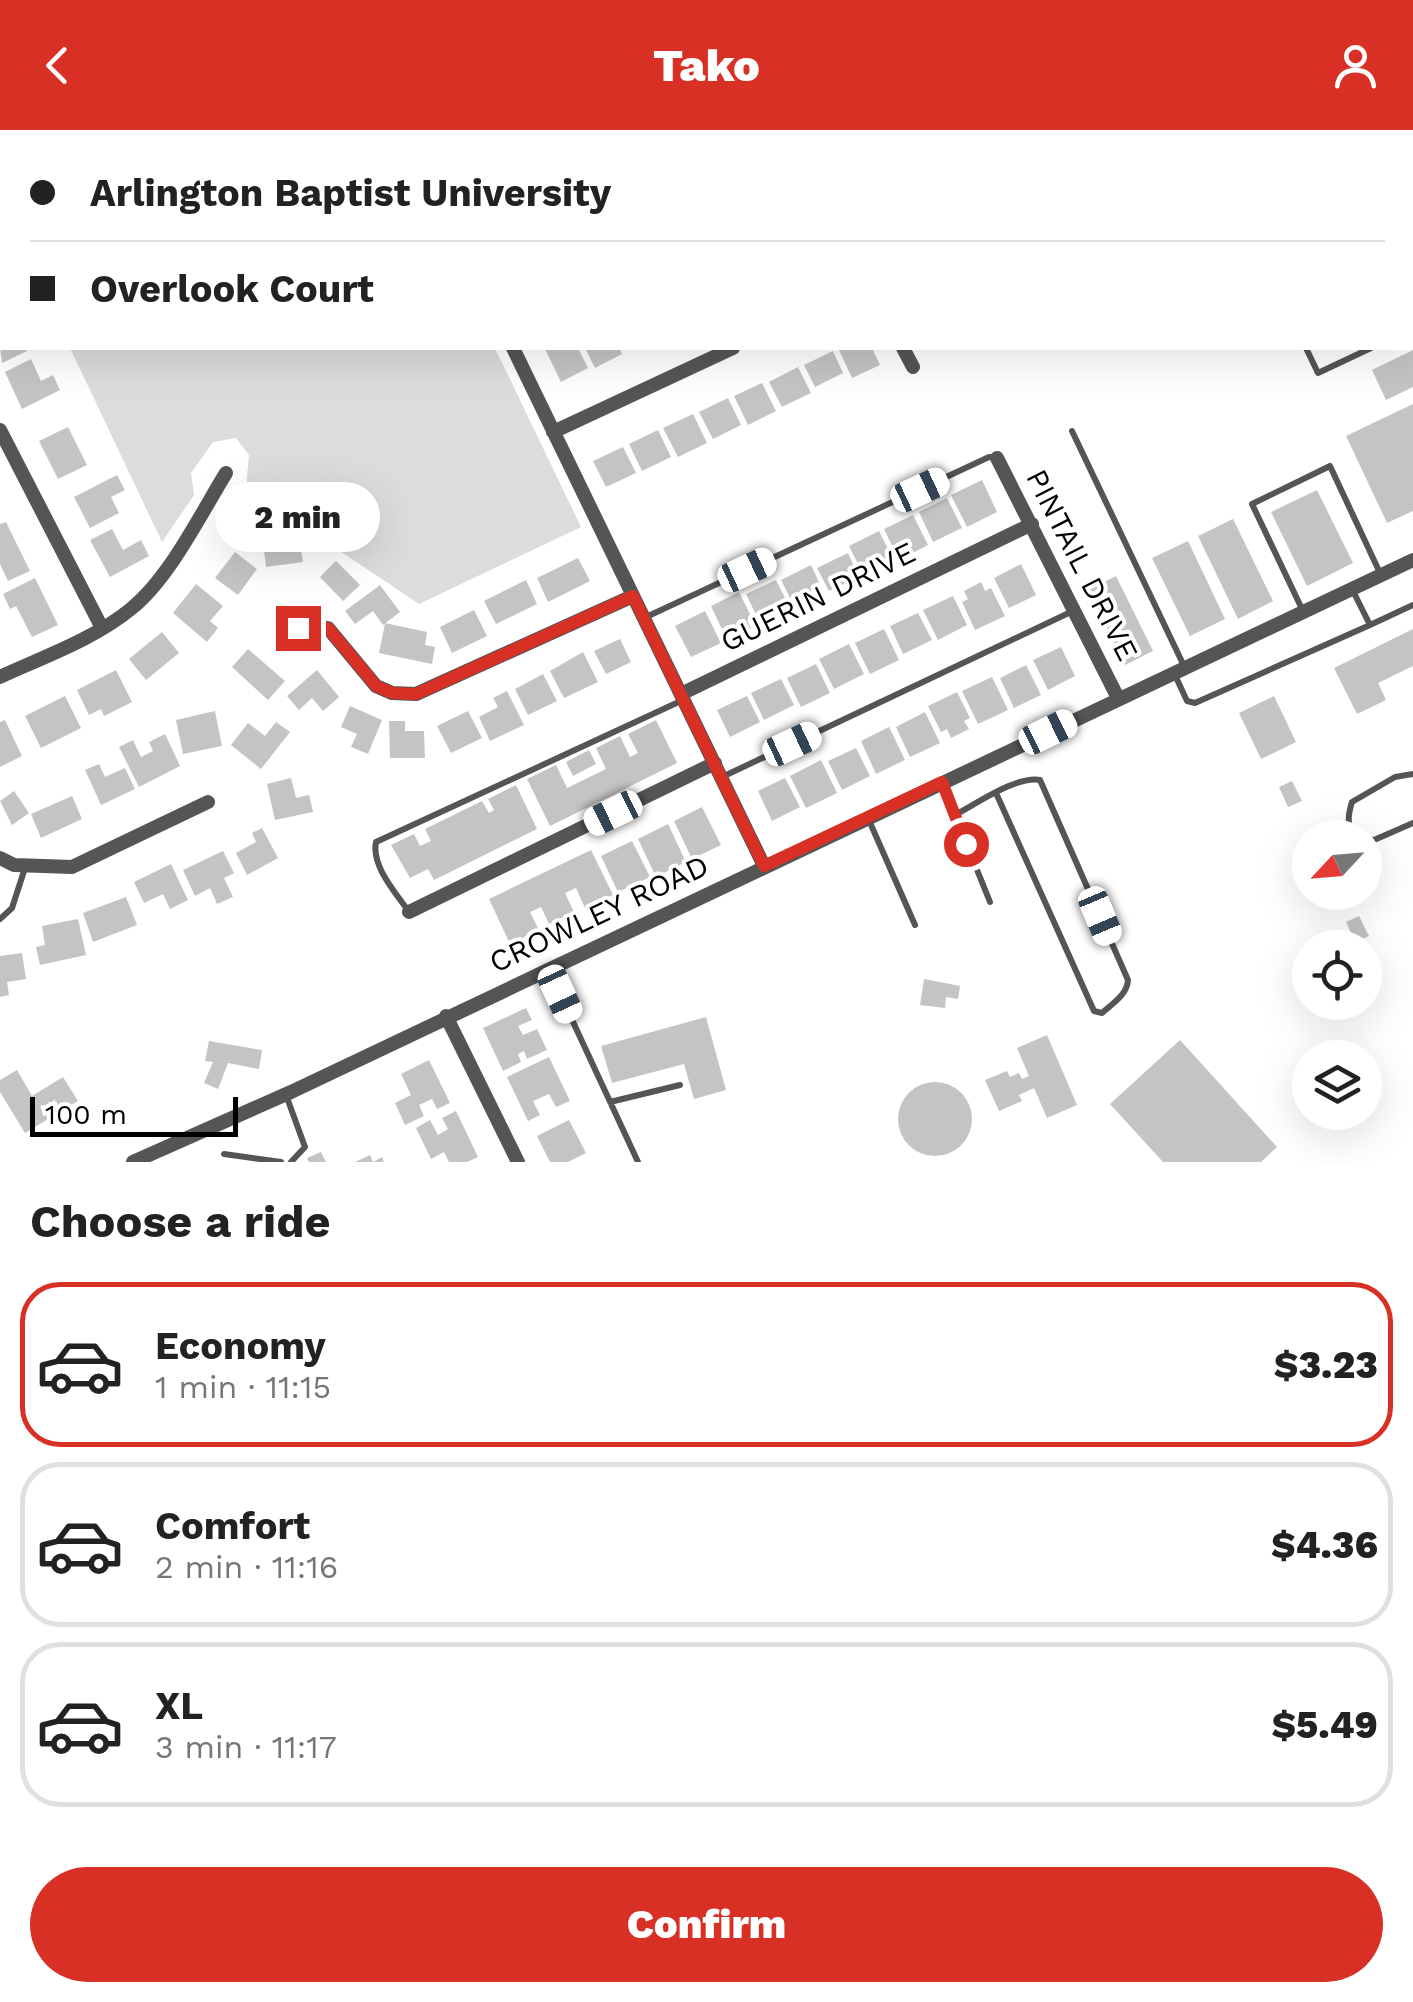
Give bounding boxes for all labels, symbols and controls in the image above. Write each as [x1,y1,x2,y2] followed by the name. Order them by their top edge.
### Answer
[30,38,85,93] icon: back
[1328,38,1383,93] icon: person
[653,39,760,92] text: Tako
[90,171,611,215] text: Arlington Baptist University
[90,267,374,311] text: Overlook Court
[1019,463,1146,666] street label: PINTAIL DRIVE
[886,464,954,516] car
[216,483,380,553] callout: 2 min
[254,498,341,536] text: 2 min
[715,534,921,659] street label: GUERIN DRIVE
[713,544,781,596] car
[276,606,321,651] route end
[1014,705,1082,759] car
[758,718,826,770] car
[579,786,647,840] car
[1292,820,1382,910] north arrow
[1292,820,1382,1130] map controls
[944,822,989,867] route start
[484,847,714,980] street label: CROWLEY ROAD
[1074,883,1126,949] car
[1292,930,1382,1020] button: locate
[534,960,586,1028] car
[1292,1040,1382,1130] button: layers
[30,1092,238,1136] scale bar
[45,1098,127,1131] text: 100 m
[30,1195,330,1248] text: Choose a ride
[35,1320,125,1410] icon: car
[155,1324,326,1368] text: Economy
[1274,1343,1378,1387] text: $3.23
[155,1368,331,1406] text: 1 min · 11:15
[35,1500,125,1590] icon: car
[155,1504,310,1548] text: Comfort
[1271,1523,1378,1567] text: $4.36
[155,1548,338,1586] text: 2 min · 11:16
[35,1680,125,1770] icon: car
[155,1684,203,1728] text: XL
[1272,1703,1378,1747] text: $5.49
[155,1728,337,1766] text: 3 min · 11:17
[30,1867,1383,1982] button: Confirm

